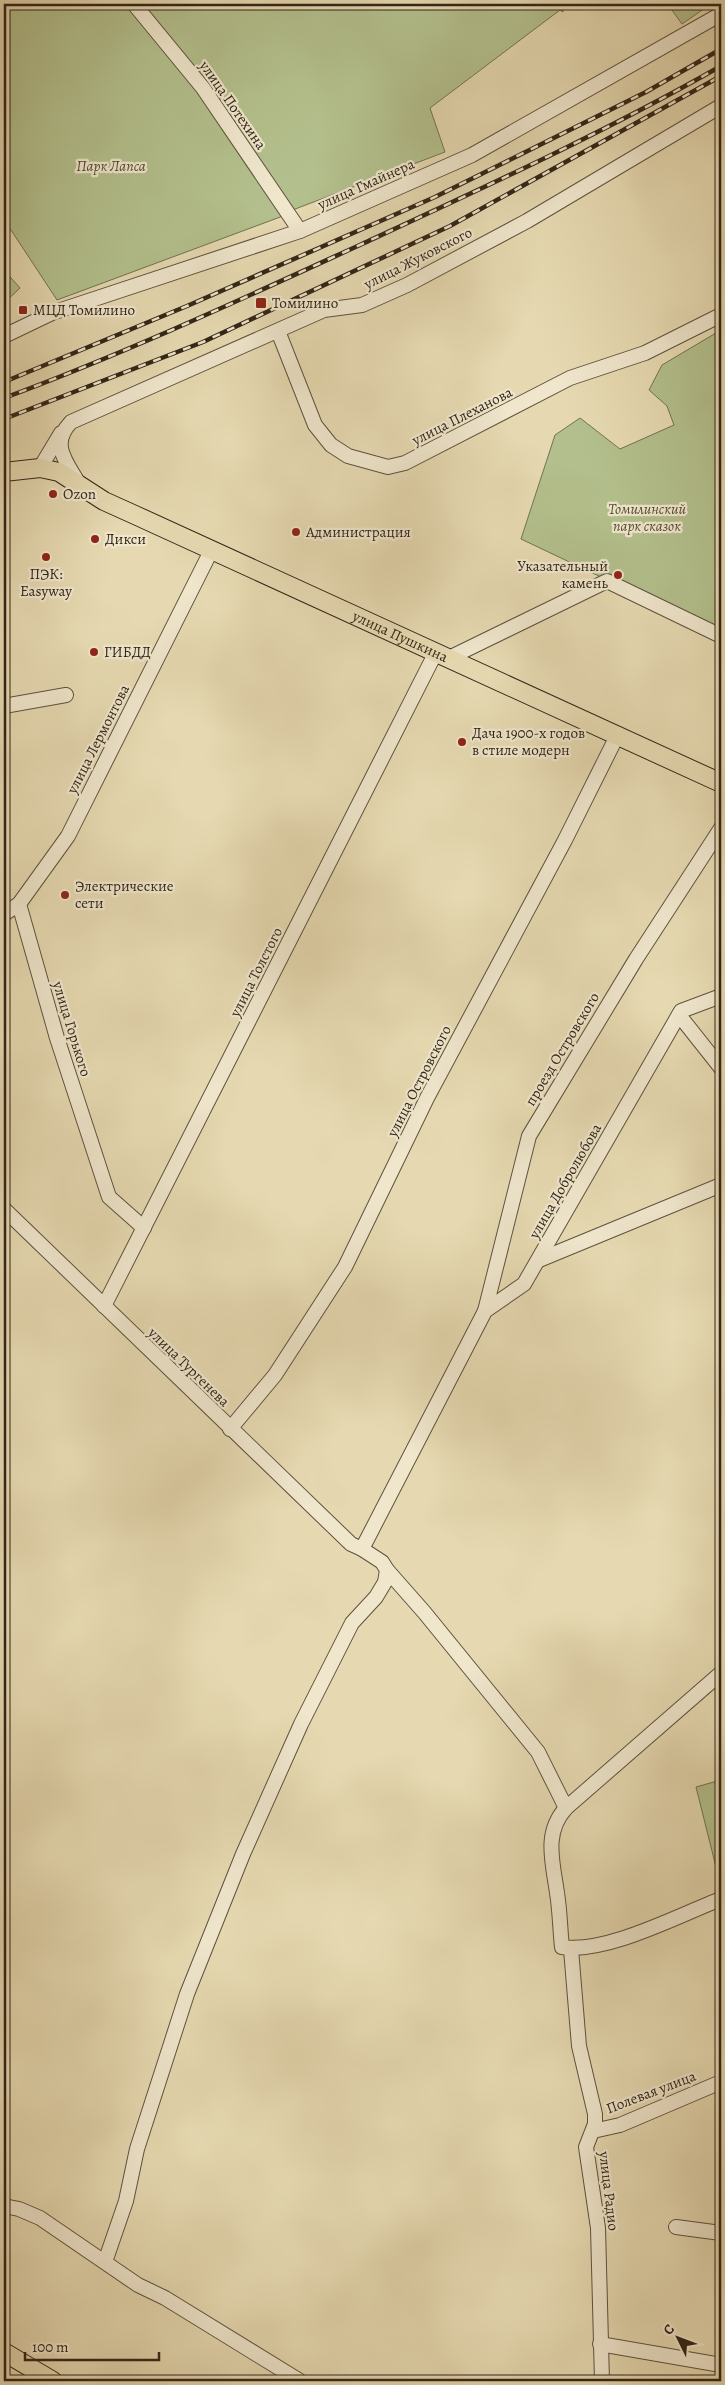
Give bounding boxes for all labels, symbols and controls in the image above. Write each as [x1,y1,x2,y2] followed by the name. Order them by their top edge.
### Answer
[194,56,271,153] street label: улица Потехина
[313,154,418,215] street label: улица Гмайнера
[76,156,146,176] park label: Парк Лапса
[360,222,476,294] street label: улица Жуковского
[272,293,338,313] place label: Томилино
[254,296,268,310] marker: Томилино
[33,300,135,320] place label: МЦД Томилино
[17,304,29,316] marker: МЦД Томилино
[407,382,516,450] street label: улица Плеханова
[63,484,96,504] place label: Ozon
[47,488,59,500] marker: Ozon
[608,499,686,536] park label: Томилинский парк сказок
[305,522,411,542] place label: Администрация
[290,526,302,538] marker: Администрация
[105,529,146,549] place label: Дикси
[89,533,101,545] marker: Дикси
[40,551,52,563] marker: ПЭК: Easyway
[517,556,608,593] place label: Указательный камень
[20,564,72,601] place label: ПЭК: Easyway
[612,569,624,581] marker: Указательный камень
[349,605,451,667] street label: улица Пушкина
[104,642,151,662] place label: ГИБДД
[88,646,100,658] marker: ГИБДД
[61,681,134,798] street label: улица Лермонтова
[472,723,585,760] place label: Дача 1900-х годов в стиле модерн
[456,736,468,748] marker: Дача 1900-х годов в стиле модерн
[75,876,174,913] place label: Электрические сети
[59,889,71,901] marker: Электрические сети
[224,924,287,1021] street label: улица Толстого
[48,978,96,1079] street label: улица Горького
[520,988,604,1110] street label: проезд Островского
[382,1022,456,1141] street label: улица Островского
[523,1120,606,1243] street label: улица Добролюбова
[143,1322,234,1411] street label: улица Тургенева
[603,2066,699,2118] street label: Полевая улица
[594,2149,624,2232] street label: улица Радио
[652,2312,702,2362] north arrow
[659,2320,679,2339] text: С
[25,2330,159,2362] scale bar
[32,2337,69,2357] text: 100 m

